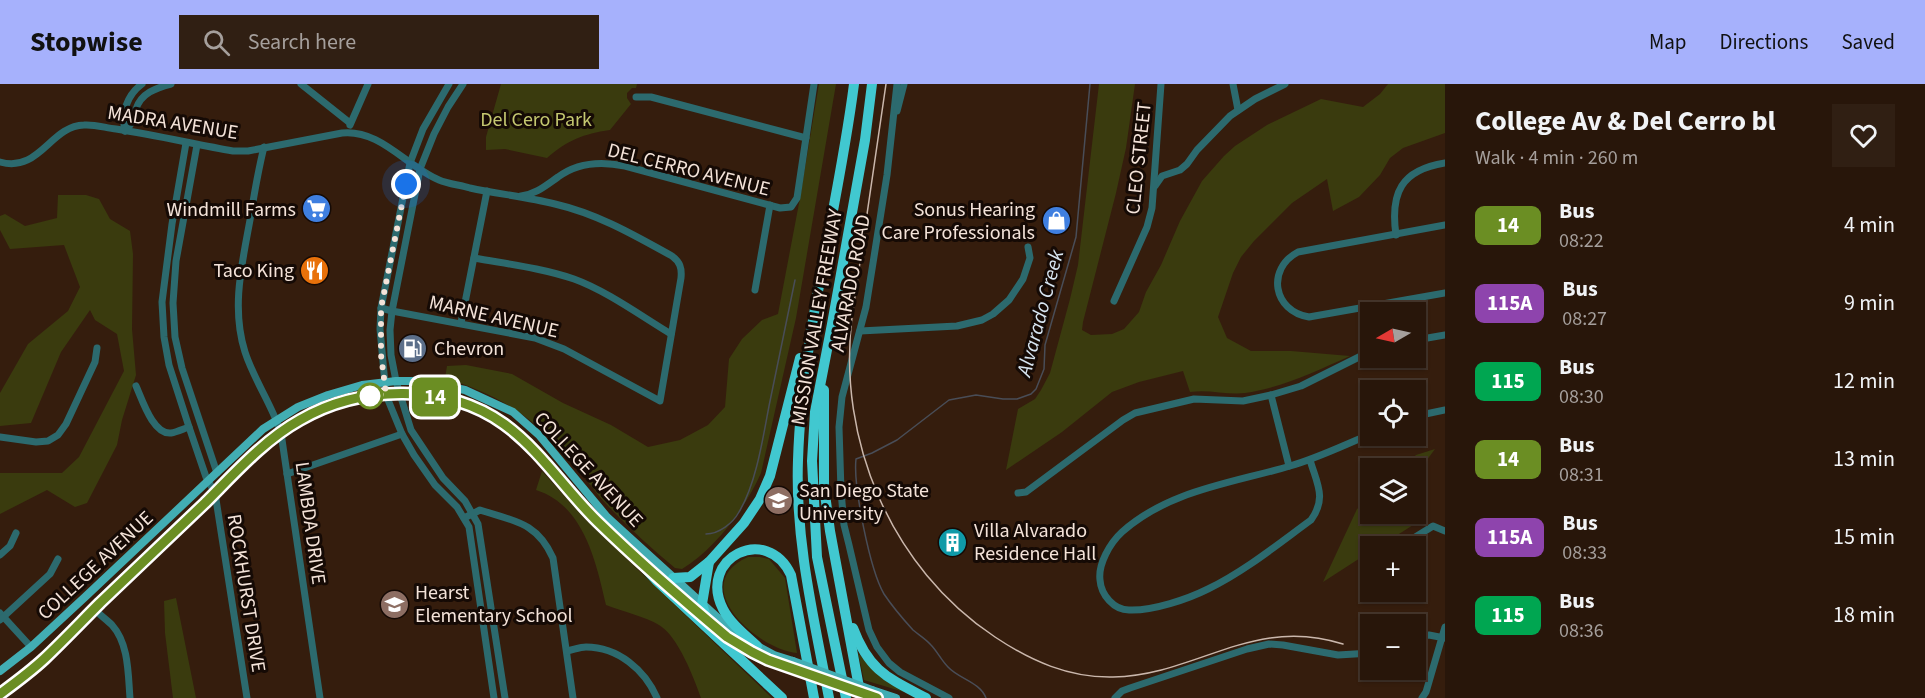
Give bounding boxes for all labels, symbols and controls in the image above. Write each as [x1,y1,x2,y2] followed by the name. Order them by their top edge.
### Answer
[179,15,599,69] search box
[30,22,143,62] text: Stopwise
[200,26,233,59] icon: search
[248,26,356,58] text: Search here
[1649,27,1687,57] text: Map
[1720,27,1808,57] text: Directions
[1841,27,1895,57] text: Saved
[106,99,240,147] street label: MADRA AVENUE
[1119,100,1159,216] street label: CLEO STREET
[1475,101,1776,141] text: College Av & Del Cerro bl
[1832,104,1895,167] button: heart
[480,106,592,134] park label: Del Cero Park
[605,136,773,204] street label: DEL CERRO AVENUE
[1475,144,1638,172] text: Walk · 4 min · 260 m
[391,169,421,199] your location
[301,193,333,225] supermarket icon: Windmill Farms
[1559,195,1595,227] text: Bus
[166,196,296,224] place label: Windmill Farms
[881,196,1035,247] place label: Sonus Hearing Care Professionals
[1040,205,1072,237] shop icon: Sonus Hearing Care Professionals
[784,206,850,427] street label: MISSION VALLEY FREEWAY
[1844,209,1895,241] text: 4 min
[1497,210,1519,240] text: 14
[824,212,878,354] street label: ALVARADO ROAD
[1559,227,1604,255] text: 08:22
[1008,246,1072,381] water label: Alvarado Creek
[299,254,331,286] restaurant icon: Taco King
[214,257,294,285] place label: Taco King
[1562,273,1598,305] text: Bus
[1844,287,1895,319] text: 9 min
[426,288,561,345] street label: MARNE AVENUE
[1487,288,1532,318] text: 115A
[1360,302,1426,368] north arrow
[1360,302,1426,680] map controls
[1562,305,1607,333] text: 08:27
[397,332,429,364] fuel station icon: Chevron
[434,335,504,363] place label: Chevron
[1559,351,1595,383] text: Bus
[1833,365,1895,397] text: 12 min
[1491,366,1525,396] text: 115
[408,378,462,416] line badge: 14
[1360,380,1426,446] button: locate
[424,382,446,412] text: 14
[357,383,383,409] unlabelled marker
[1559,383,1604,411] text: 08:30
[527,406,649,534] street label: COLLEGE AVENUE
[1559,429,1595,461] text: Bus
[1833,443,1895,475] text: 13 min
[1497,444,1519,474] text: 14
[1360,458,1426,524] button: layers
[288,460,332,586] street label: LAMBDA DRIVE
[1559,461,1604,489] text: 08:31
[799,477,929,528] place label: San Diego State University
[762,485,794,517] school or university icon: San Diego State University
[32,505,160,627] street label: COLLEGE AVENUE
[1562,507,1598,539] text: Bus
[220,512,272,674] street label: ROCKHURST DRIVE
[974,517,1096,568] place label: Villa Alvarado Residence Hall
[1833,521,1895,553] text: 15 min
[1487,522,1532,552] text: 115A
[937,526,969,558] building icon: Villa Alvarado Residence Hall
[1360,536,1426,602] button: +
[1562,539,1607,567] text: 08:33
[415,579,573,630] place label: Hearst Elementary School
[1559,585,1595,617] text: Bus
[378,588,410,620] school or university icon: Hearst Elementary School
[1833,599,1895,631] text: 18 min
[1491,600,1525,630] text: 115
[1360,614,1426,680] button: −
[1559,617,1604,645] text: 08:36

